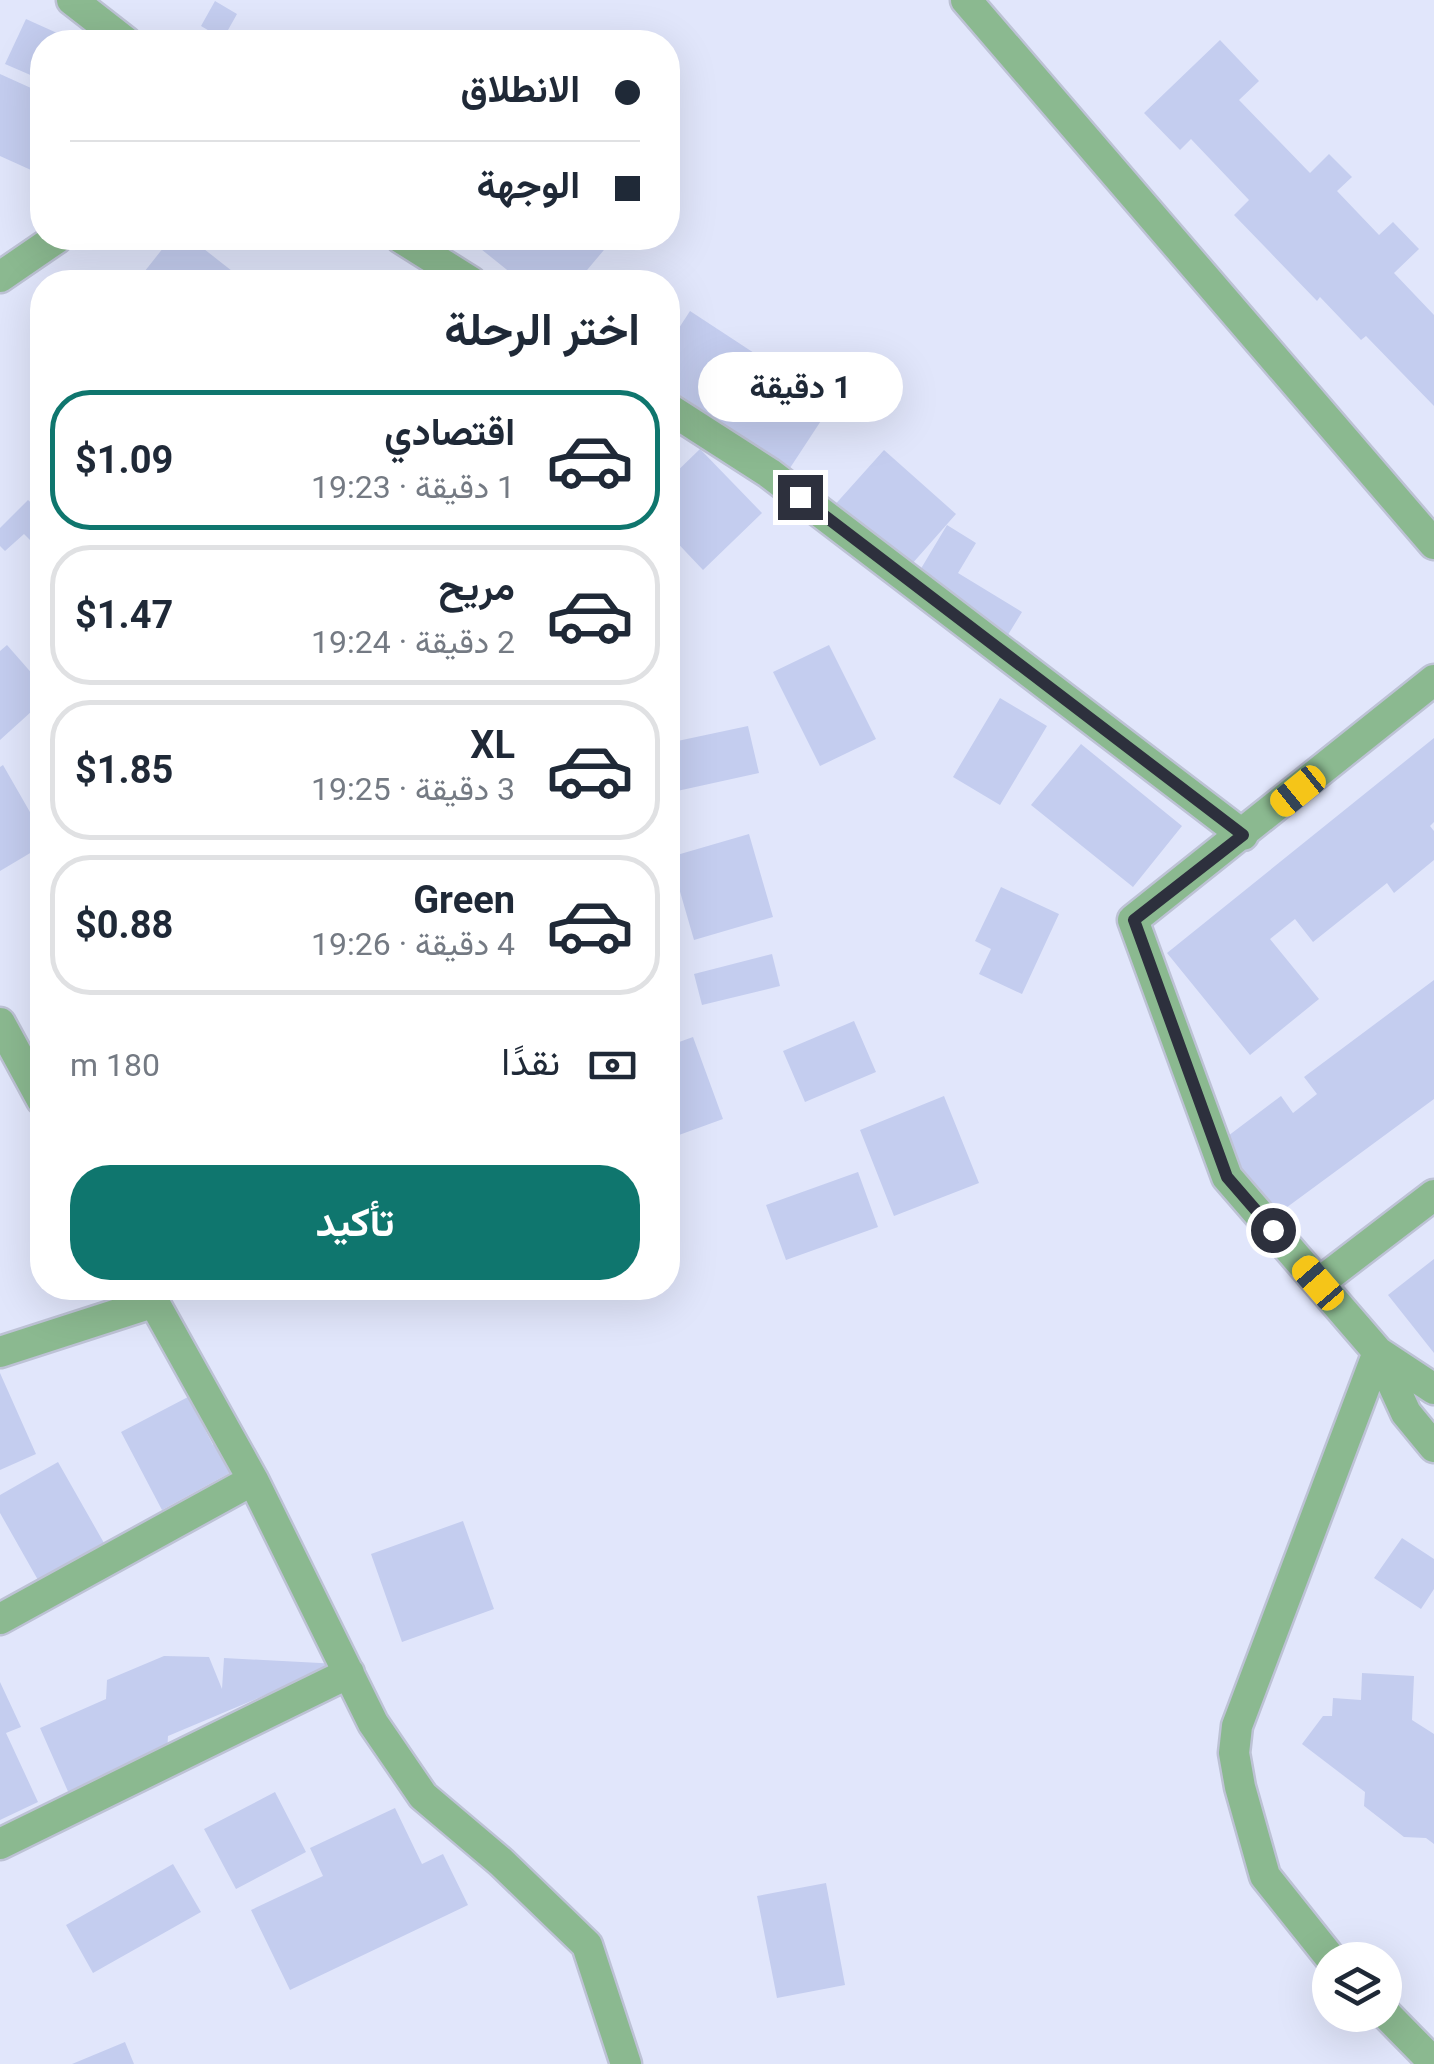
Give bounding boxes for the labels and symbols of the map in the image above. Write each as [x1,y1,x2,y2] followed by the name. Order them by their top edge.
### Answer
[698,352,902,422] callout: 1 دقيقة
[778,475,823,520] route end
[1265,760,1331,822] car
[1251,1208,1296,1253] route start
[1287,1251,1349,1315] car

